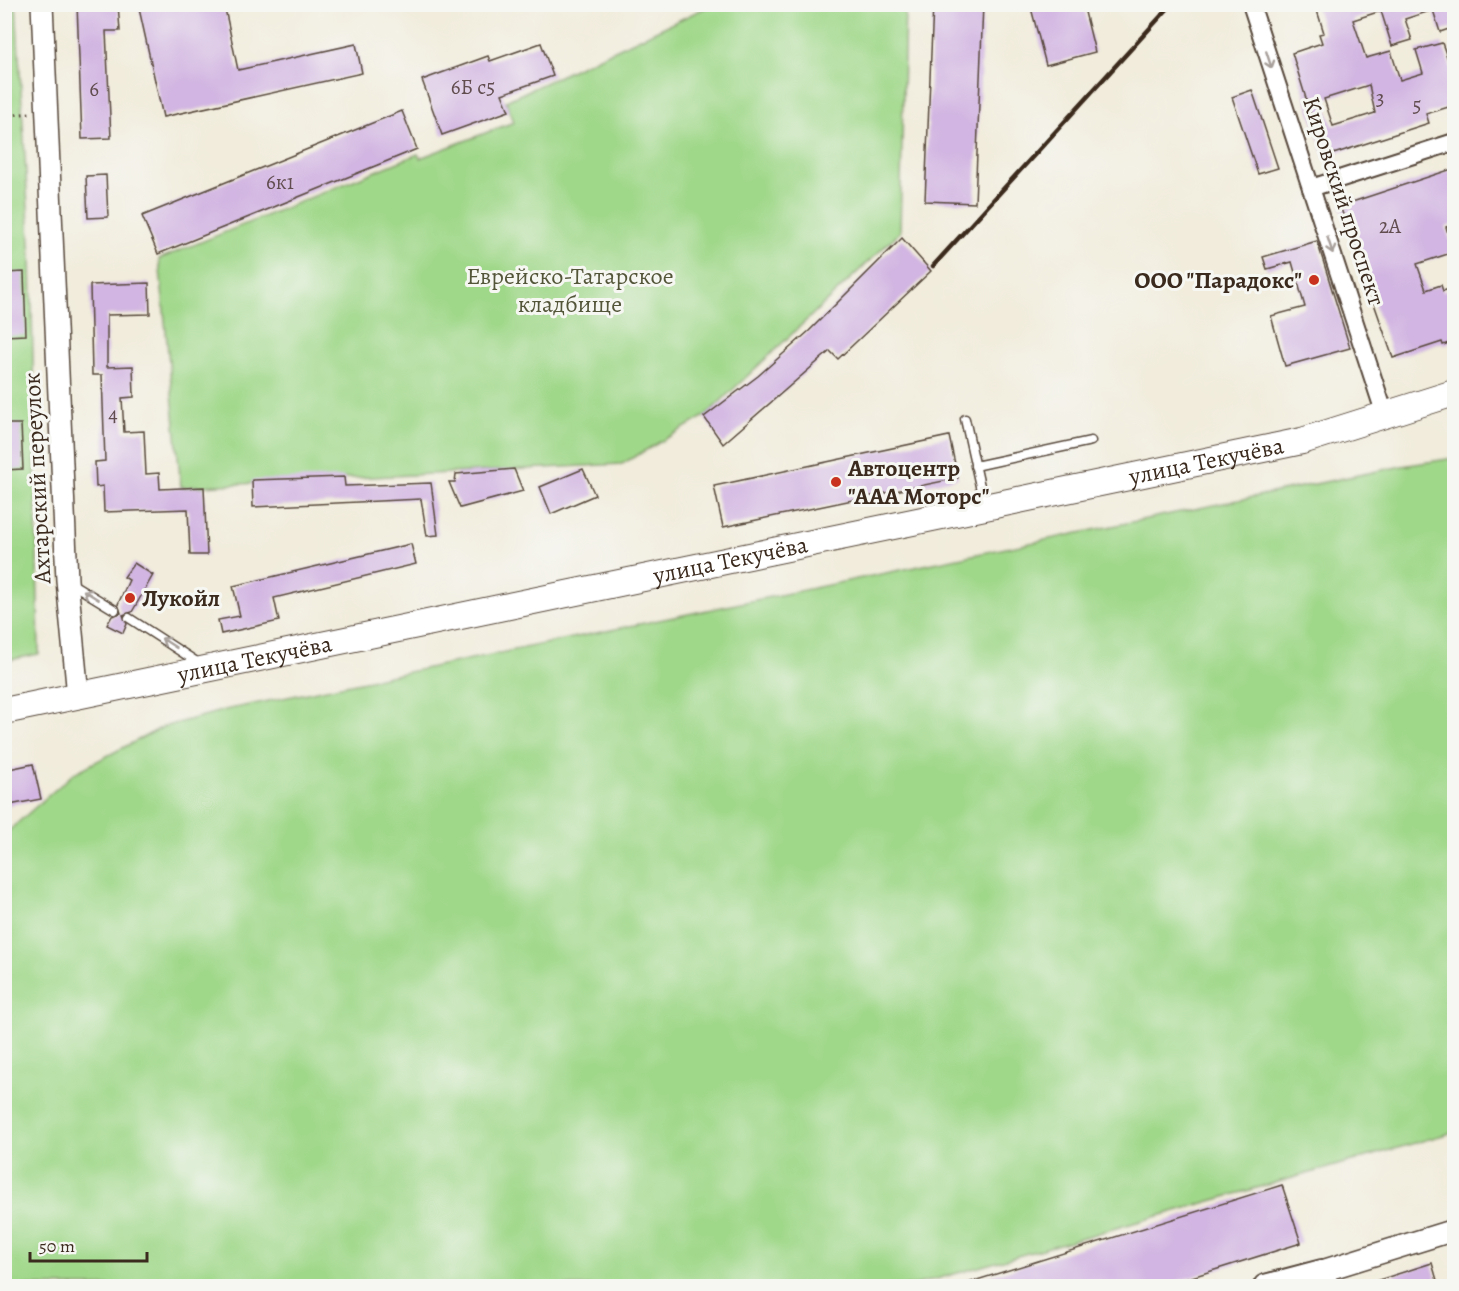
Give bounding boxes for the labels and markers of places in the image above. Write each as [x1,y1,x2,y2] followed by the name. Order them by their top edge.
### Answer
[1134,264,1302,296] place label: ООО "Парадокс"
[1307,273,1321,287] marker: ООО "Парадокс"
[847,452,989,512] place label: Автоцентр "ААА Моторс"
[829,475,843,489] marker: Автоцентр "ААА Моторс"
[142,582,220,614] place label: Лукойл
[123,591,137,605] marker: Лукойл

